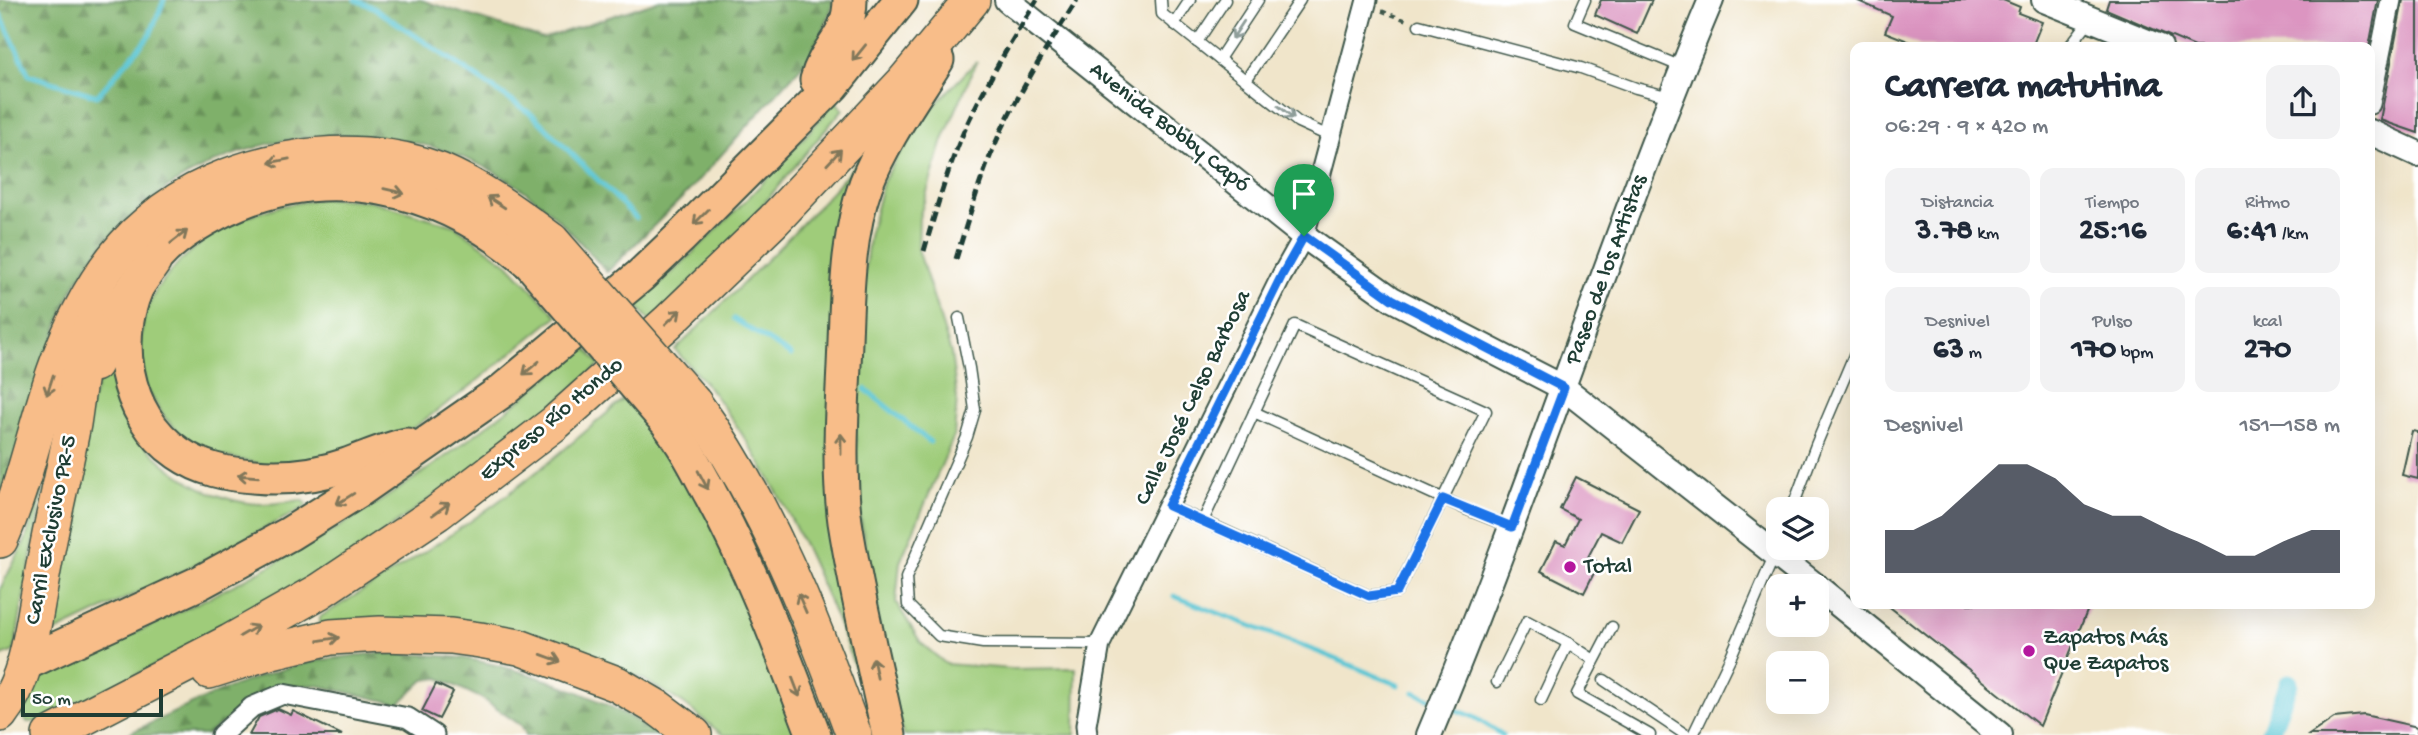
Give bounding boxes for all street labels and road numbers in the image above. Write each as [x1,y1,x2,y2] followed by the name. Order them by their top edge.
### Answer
[1083,57,1255,199] street label: Avenida Bobby Capó
[1560,171,1654,370] street label: Paseo de los Artistas
[1130,285,1258,510] street label: Calle José Celso Barbosa
[475,352,629,488] street label: Expreso Río Hondo
[20,433,84,627] street label: Carril Exclusivo PR-5

